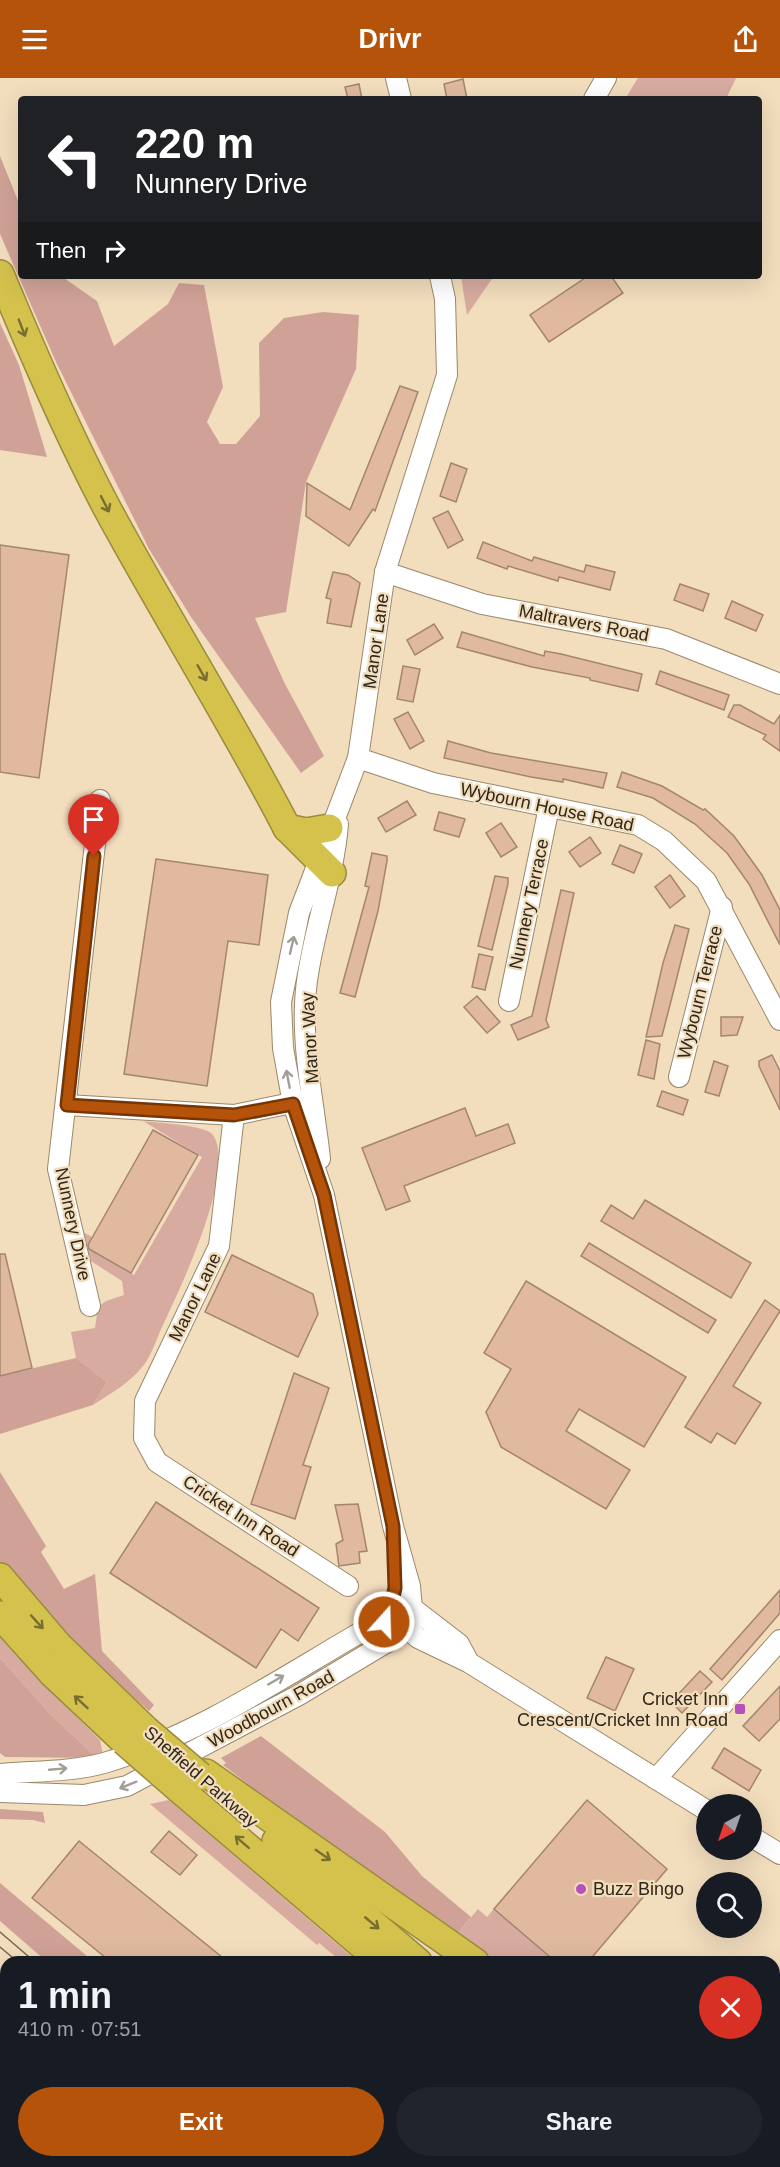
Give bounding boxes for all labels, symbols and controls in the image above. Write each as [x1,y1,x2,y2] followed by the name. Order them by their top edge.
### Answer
[18,23,51,56] icon: menu
[729,23,762,56] icon: share
[358,24,422,54] text: Drivr
[36,120,114,198] icon: left
[135,120,254,167] text: 220 m
[135,169,308,199] text: Nunnery Drive
[98,234,131,267] icon: right
[36,238,86,263] text: Then
[17,318,28,337] one-way arrow
[100,495,112,513] one-way arrow
[359,592,393,690] street label: Manor Lane
[517,601,651,645] street label: Maltravers Road
[196,664,208,681] one-way arrow
[458,779,636,835] street label: Wybourn House Road
[68,794,119,856] pin
[77,803,110,836] icon: arrive
[505,837,553,971] street label: Nunnery Terrace
[674,923,726,1061] street label: Wybourn Terrace
[287,935,298,955] one-way arrow
[298,992,322,1084] street label: Manor Way
[283,1070,294,1089] one-way arrow
[51,1166,95,1282] street label: Nunnery Drive
[165,1249,225,1345] street label: Manor Lane
[179,1471,303,1561] street label: Cricket Inn Road
[352,1590,416,1654] position arrow
[30,1615,44,1630] one-way arrow
[205,1666,337,1752] street label: Woodbourn Road
[267,1674,284,1686] one-way arrow
[517,1689,728,1730] place label: Cricket Inn Crescent/Cricket Inn Road
[74,1695,89,1709] one-way arrow
[733,1702,747,1716] marker: Cricket Inn Crescent/Cricket Inn Road
[140,1722,262,1832] street label: Sheffield Parkway
[48,1764,68,1775] one-way arrow
[119,1780,138,1791] one-way arrow
[696,1794,762,1860] north arrow
[696,1794,762,1938] map controls
[235,1835,250,1849] one-way arrow
[314,1849,330,1861] one-way arrow
[696,1872,762,1938] button: search
[593,1879,684,1899] place label: Buzz Bingo
[574,1882,588,1896] marker: Buzz Bingo
[364,1916,379,1930] one-way arrow
[18,1975,112,2016] text: 1 min
[699,1976,762,2039] button: close
[18,2018,141,2040] text: 410 m · 07:51
[18,2087,384,2156] button: Exit
[396,2087,762,2156] button: Share

